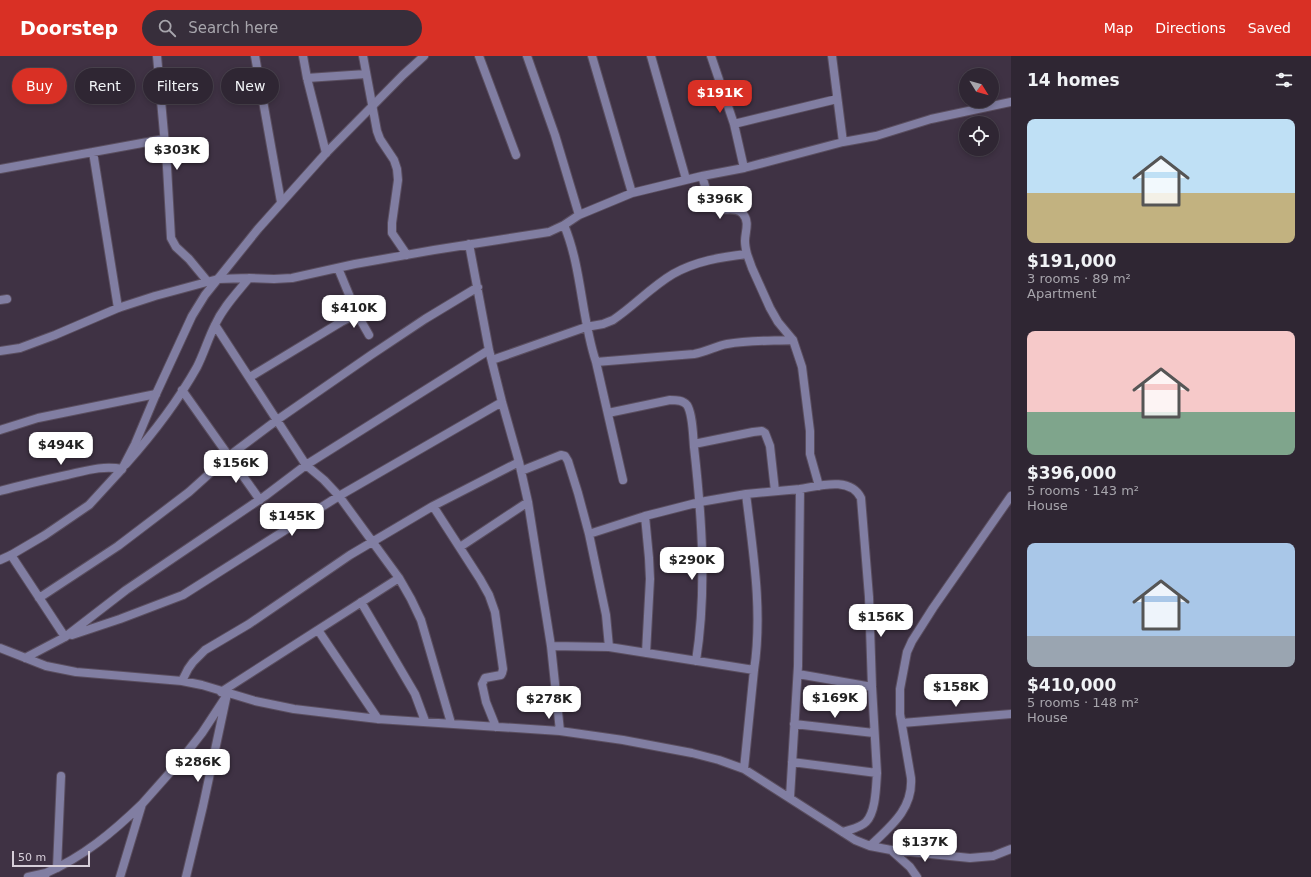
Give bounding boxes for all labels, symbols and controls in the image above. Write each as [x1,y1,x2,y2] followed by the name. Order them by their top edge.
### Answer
[142,10,422,46] search box
[20,17,118,39] text: Doorstep
[156,17,178,39] icon: search
[188,19,278,37] text: Search here
[1104,20,1133,36] text: Map
[1155,20,1226,36] text: Directions
[1248,20,1291,36] text: Saved
[12,68,67,104] chip: Buy
[75,68,135,104] chip: Rent
[143,68,213,104] chip: Filters
[221,68,279,104] chip: New
[959,68,999,108] north arrow
[959,68,999,156] map controls
[1273,69,1295,91] icon: filters
[1027,70,1120,90] text: 14 homes
[692,80,748,114] pin: $191K
[697,85,743,100] text: $191K
[959,116,999,156] button: locate
[149,137,205,171] pin: $303K
[154,142,200,157] text: $303K
[1125,145,1197,217] icon: home
[692,186,748,220] pin: $396K
[697,191,743,206] text: $396K
[1027,251,1116,271] text: $191,000
[1027,271,1131,286] text: 3 rooms · 89 m²
[1027,286,1097,301] text: Apartment
[326,295,382,329] pin: $410K
[331,300,377,315] text: $410K
[1125,357,1197,429] icon: home
[33,432,89,466] pin: $494K
[38,437,84,452] text: $494K
[208,450,264,484] pin: $156K
[213,455,259,470] text: $156K
[1027,463,1116,483] text: $396,000
[1027,483,1139,498] text: 5 rooms · 143 m²
[1027,498,1068,513] text: House
[264,503,320,537] pin: $145K
[269,508,315,523] text: $145K
[664,547,720,581] pin: $290K
[669,552,715,567] text: $290K
[1125,569,1197,641] icon: home
[853,604,909,638] pin: $156K
[858,609,904,624] text: $156K
[928,674,984,708] pin: $158K
[1027,675,1116,695] text: $410,000
[933,679,979,694] text: $158K
[807,685,863,719] pin: $169K
[521,686,577,720] pin: $278K
[812,690,858,705] text: $169K
[526,691,572,706] text: $278K
[1027,695,1139,710] text: 5 rooms · 148 m²
[1027,710,1068,725] text: House
[170,749,226,783] pin: $286K
[175,754,221,769] text: $286K
[897,829,953,863] pin: $137K
[902,834,948,849] text: $137K
[12,849,90,868] scale bar
[18,851,46,864] text: 50 m

